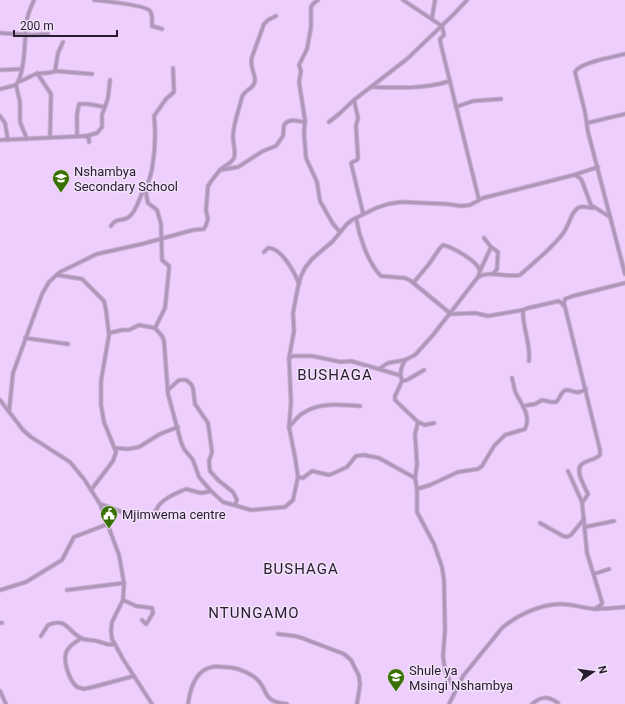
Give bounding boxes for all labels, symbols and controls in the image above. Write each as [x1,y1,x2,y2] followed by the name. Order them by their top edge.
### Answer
[14,12,117,38] scale bar
[20,19,54,33] text: 200 m
[74,164,178,194] place label: Nshambya Secondary School
[51,168,71,193] school or university icon: Nshambya Secondary School
[297,366,373,384] district label: BUSHAGA
[99,504,119,529] public building icon: Mjimwema centre
[122,507,226,522] place label: Mjimwema centre
[263,560,339,578] district label: BUSHAGA
[208,604,300,622] district label: NTUNGAMO
[573,652,613,692] north arrow
[409,663,513,693] place label: Shule ya Msingi Nshambya
[595,665,610,675] text: N
[386,667,406,692] school or university icon: Shule ya Msingi Nshambya

